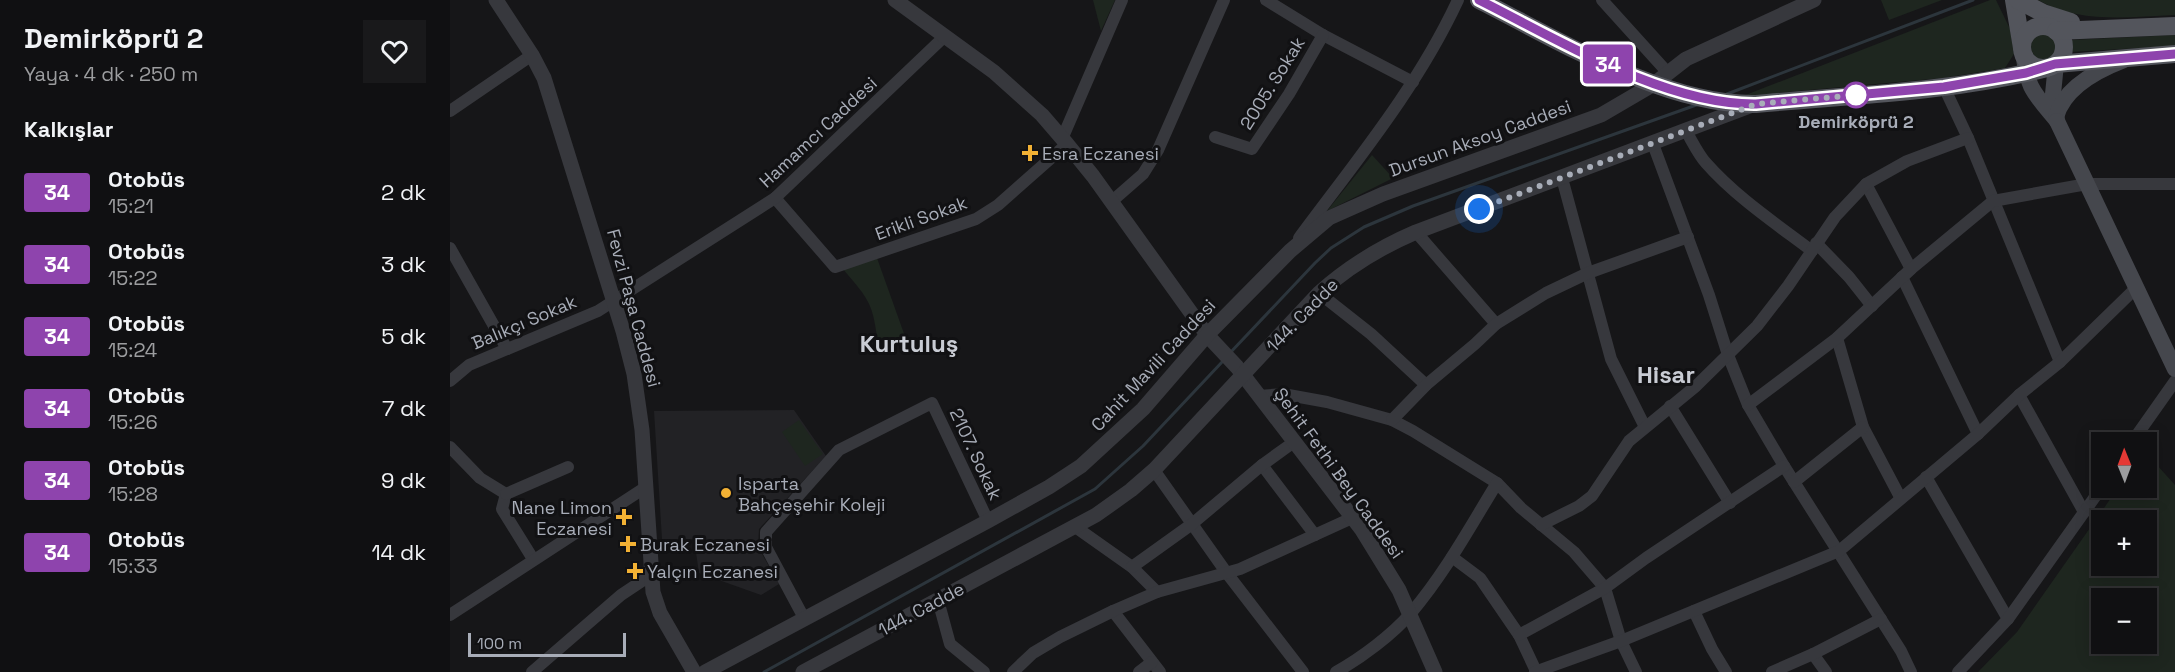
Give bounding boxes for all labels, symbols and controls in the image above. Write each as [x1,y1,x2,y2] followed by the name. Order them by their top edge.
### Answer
[24,20,203,56] text: Demirköprü 2
[363,20,426,83] button: heart
[1234,32,1310,134] street label: 2005. Sokak
[1581,44,1635,84] line badge: 34
[1595,51,1621,78] text: 34
[24,61,198,87] text: Yaya · 4 dk · 250 m
[754,72,882,192] street label: Hamamcı Caddesi
[1843,82,1869,108] marker: Demirköprü 2
[1386,94,1574,182] street label: Dursun Aksoy Caddesi
[1798,110,1914,133] place label: Demirköprü 2
[24,115,113,143] text: Kalkışlar
[1042,142,1159,165] place label: Esra Eczanesi
[1023,146,1037,160] marker: Esra Eczanesi
[108,165,185,193] text: Otobüs
[381,178,426,206] text: 2 dk
[44,179,70,206] text: 34
[872,191,970,245] street label: Erikli Sokak
[108,193,154,219] text: 15:21
[1464,194,1494,224] your location
[602,226,666,390] street label: Fevzi Paşa Caddesi
[108,237,185,265] text: Otobüs
[381,250,426,278] text: 3 dk
[44,251,70,278] text: 34
[108,265,158,291] text: 15:22
[1261,273,1343,357] street label: 144. Cadde
[468,289,580,354] street label: Balıkçı Sokak
[1086,294,1220,436] street label: Cahit Mavili Caddesi
[108,309,185,337] text: Otobüs
[381,322,426,350] text: 5 dk
[44,323,70,350] text: 34
[860,328,958,359] district label: Kurtuluş
[108,337,157,363] text: 15:24
[1637,359,1695,390] district label: Hisar
[108,381,185,409] text: Otobüs
[1269,383,1409,563] street label: Şehit Fethi Bey Caddesi
[382,394,426,422] text: 7 dk
[44,395,70,422] text: 34
[945,404,1007,504] street label: 2107. Sokak
[108,409,158,435] text: 15:26
[2091,432,2157,498] north arrow
[2091,432,2157,654] map controls
[108,453,185,481] text: Otobüs
[381,466,426,494] text: 9 dk
[44,467,70,494] text: 34
[738,472,885,516] place label: Isparta Bahçeşehir Koleji
[108,481,158,507] text: 15:28
[719,486,733,500] marker: Isparta Bahçeşehir Koleji
[512,496,612,540] place label: Nane Limon Eczanesi
[617,510,631,524] marker: Nane Limon Eczanesi
[2091,510,2157,576] button: +
[108,525,185,553] text: Otobüs
[640,533,770,556] place label: Burak Eczanesi
[621,537,635,551] marker: Burak Eczanesi
[371,538,426,566] text: 14 dk
[44,539,70,566] text: 34
[108,553,158,579] text: 15:33
[647,560,778,583] place label: Yalçın Eczanesi
[628,564,642,578] marker: Yalçın Eczanesi
[874,577,968,641] street label: 144. Cadde
[2091,588,2157,654] button: −
[468,630,626,658] scale bar
[477,633,522,654] text: 100 m

